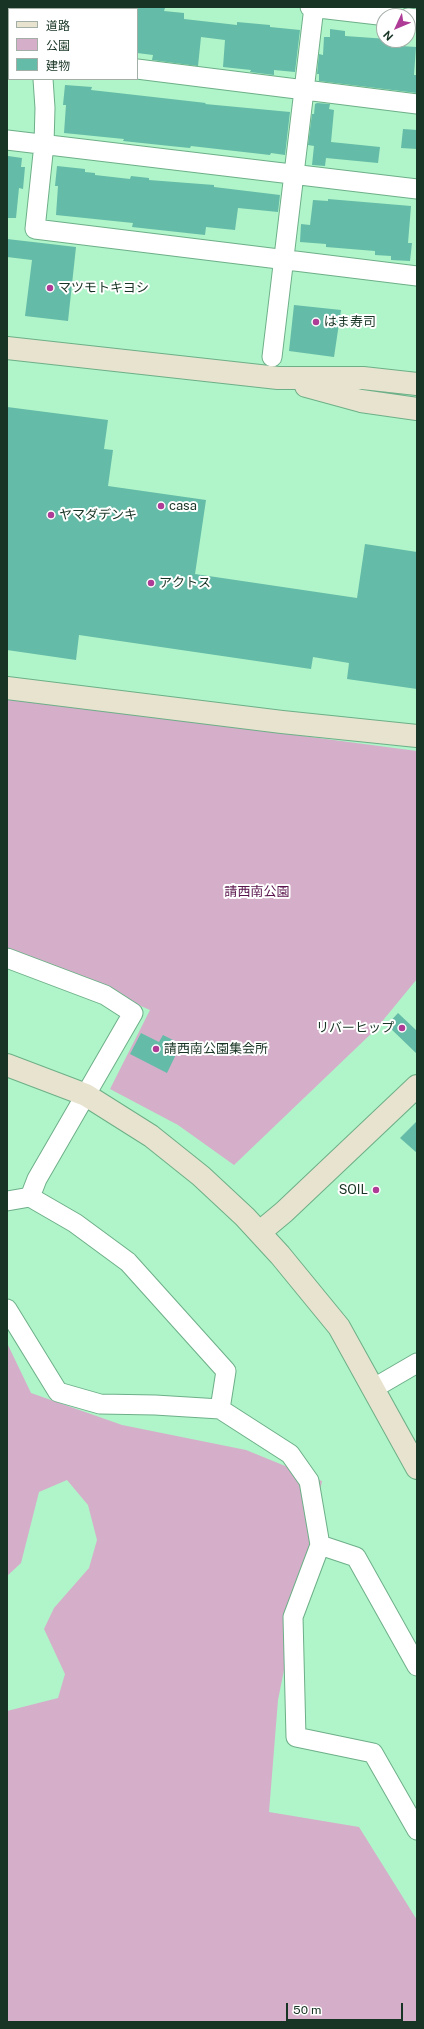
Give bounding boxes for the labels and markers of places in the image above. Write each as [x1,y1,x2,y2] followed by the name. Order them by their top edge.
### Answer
[58,280,149,296] place label: マツモトキヨシ
[45,283,55,293] marker: マツモトキヨシ
[324,314,376,330] place label: はま寿司
[311,317,321,327] marker: はま寿司
[169,498,197,514] place label: casa
[156,501,166,511] marker: casa
[59,507,137,523] place label: ヤマダデンキ
[46,510,56,520] marker: ヤマダデンキ
[159,575,211,591] place label: アクトス
[146,578,156,588] marker: アクトス
[316,1020,394,1036] place label: リバーヒップ
[397,1023,407,1033] marker: リバーヒップ
[164,1041,268,1057] place label: 請西南公園集会所
[151,1044,161,1054] marker: 請西南公園集会所
[339,1182,368,1198] place label: SOIL
[371,1185,381,1195] marker: SOIL

